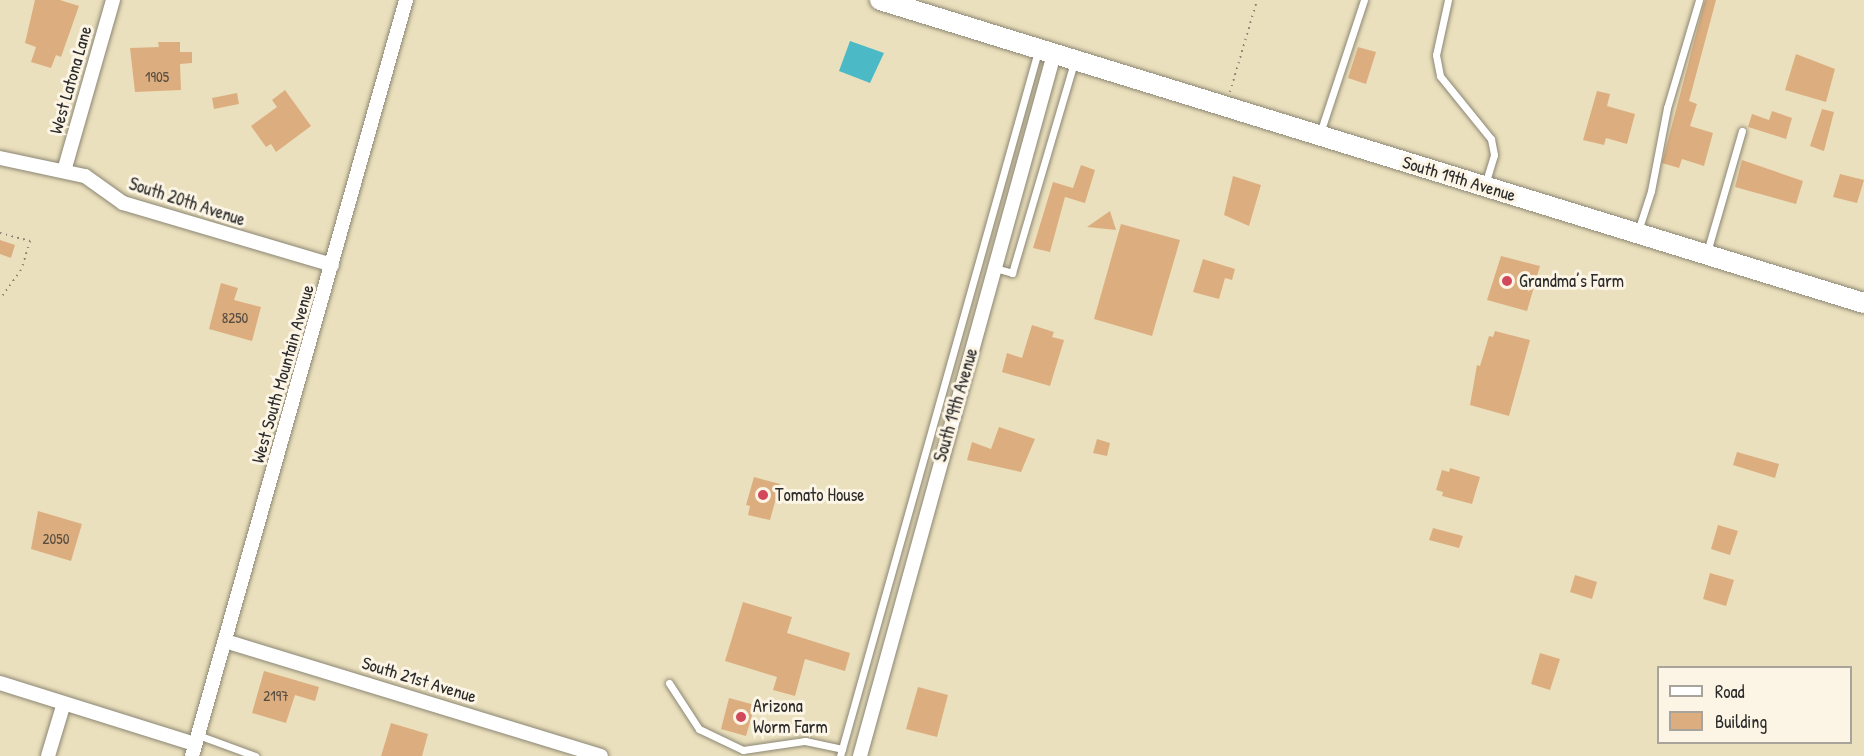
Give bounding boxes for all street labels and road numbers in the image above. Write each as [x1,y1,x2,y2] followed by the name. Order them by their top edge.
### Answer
[45,24,97,136] street label: West Latona Lane
[1400,152,1518,206] street label: South 19th Avenue
[126,173,248,231] street label: South 20th Avenue
[247,282,319,466] street label: West South Mountain Avenue
[929,346,983,464] street label: South 19th Avenue
[359,652,479,708] street label: South 21st Avenue

